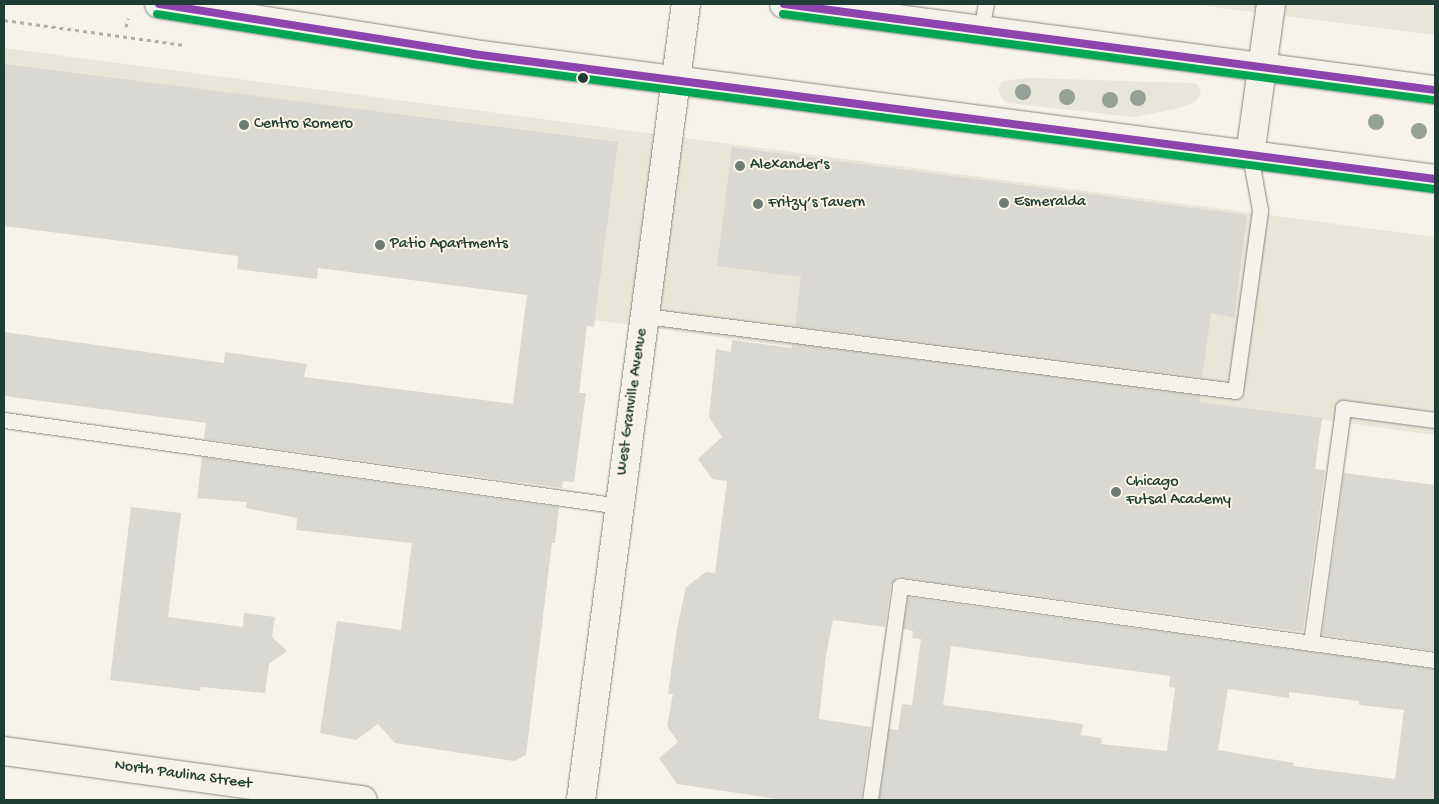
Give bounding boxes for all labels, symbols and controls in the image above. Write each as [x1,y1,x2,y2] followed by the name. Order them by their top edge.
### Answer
[578,73,588,83] unlabelled marker
[254,115,353,135] place label: Centro Romero
[238,119,250,131] marker: Centro Romero
[750,156,829,176] place label: Alexander's
[734,160,746,172] marker: Alexander's
[1014,193,1086,213] place label: Esmeralda
[768,194,865,214] place label: Fritzy’s Tavern
[998,197,1010,209] marker: Esmeralda
[752,198,764,210] marker: Fritzy’s Tavern
[390,235,508,255] place label: Patio Apartments
[374,239,386,251] marker: Patio Apartments
[613,327,653,477] street label: West Granville Avenue
[1126,473,1231,511] place label: Chicago Futsal Academy
[1110,486,1122,498] marker: Chicago Futsal Academy
[113,757,253,795] street label: North Paulina Street

